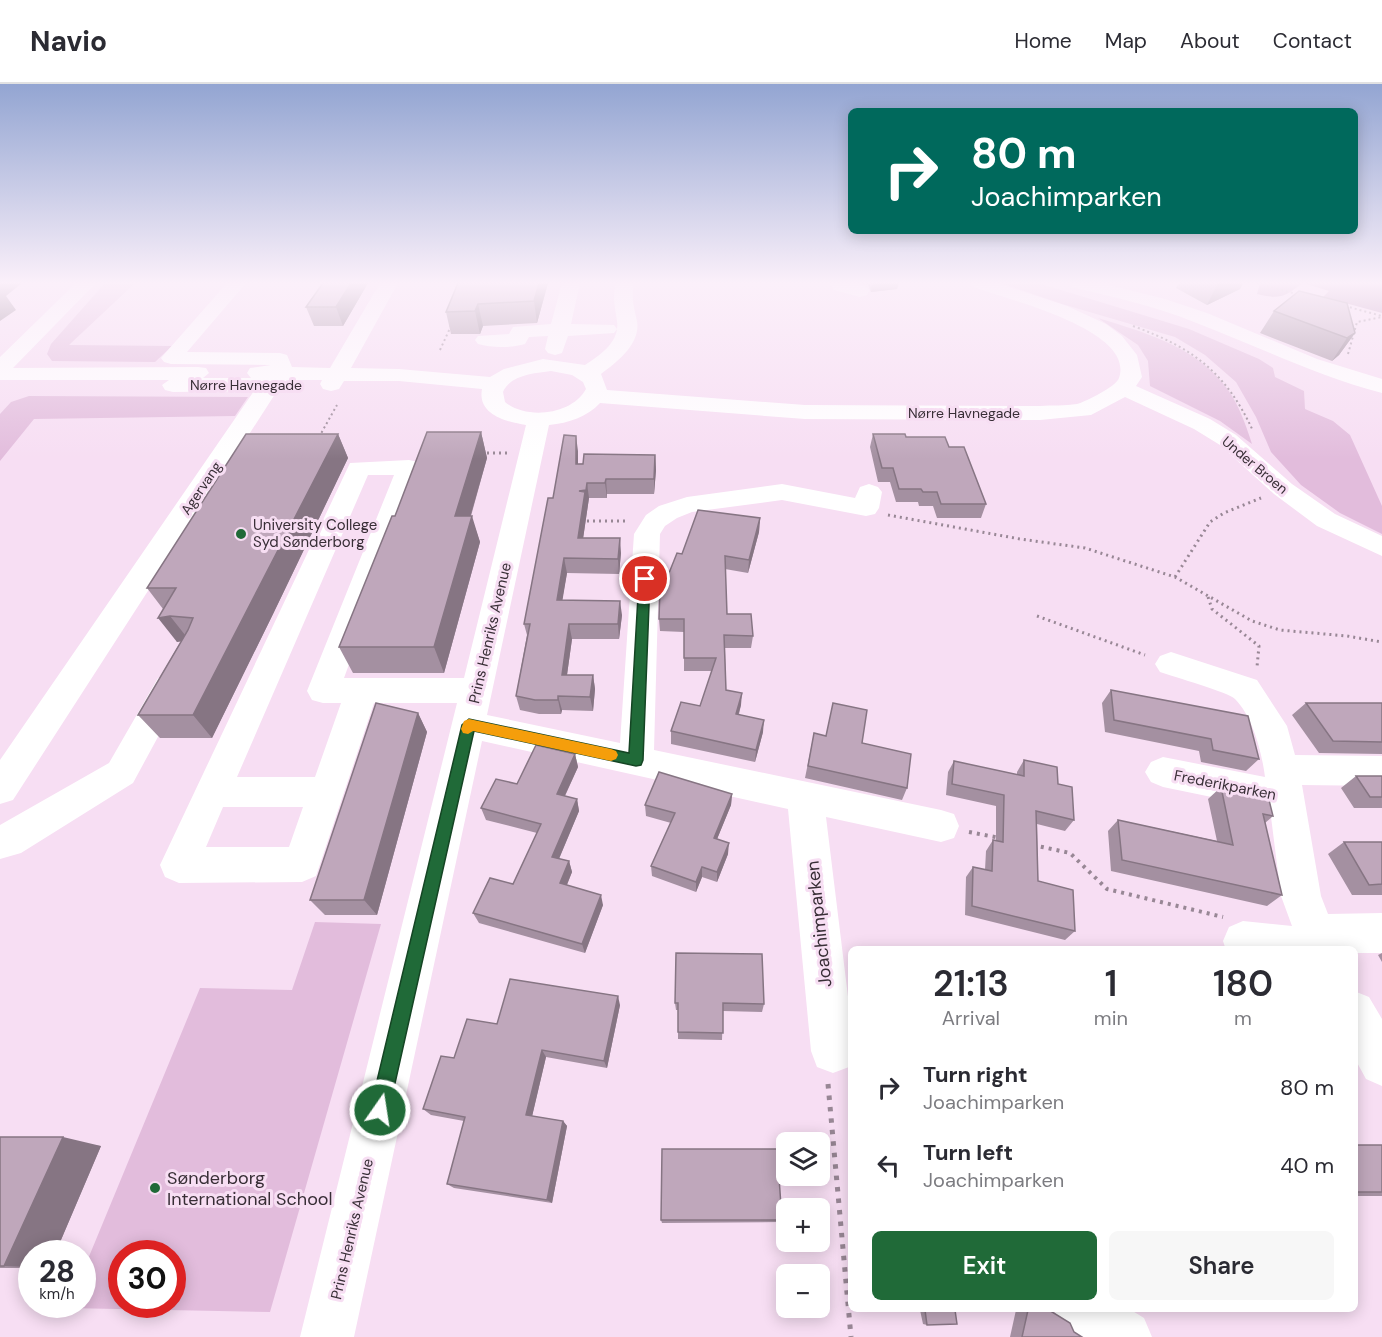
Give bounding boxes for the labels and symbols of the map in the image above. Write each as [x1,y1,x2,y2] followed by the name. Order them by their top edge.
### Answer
[190,376,302,394] street label: Nørre Havnegade
[908,404,1020,422] street label: Nørre Havnegade
[1218,432,1292,498] street label: Under Broen
[177,458,225,518] street label: Agervang
[253,515,377,552] place label: University College Syd Sønderborg
[234,527,248,541] marker: University College Syd Sønderborg
[619,553,670,604] pin
[464,561,516,705] street label: Prins Henriks Avenue
[1172,765,1278,805] street label: Frederikparken
[800,860,838,988] street label: Joachimparken
[348,1078,412,1142] position arrow
[326,1157,378,1301] street label: Prins Henriks Avenue
[167,1166,333,1211] place label: Sønderborg International School
[148,1181,162,1195] marker: Sønderborg International School
[108,1240,186,1318] speed limit sign: 30

